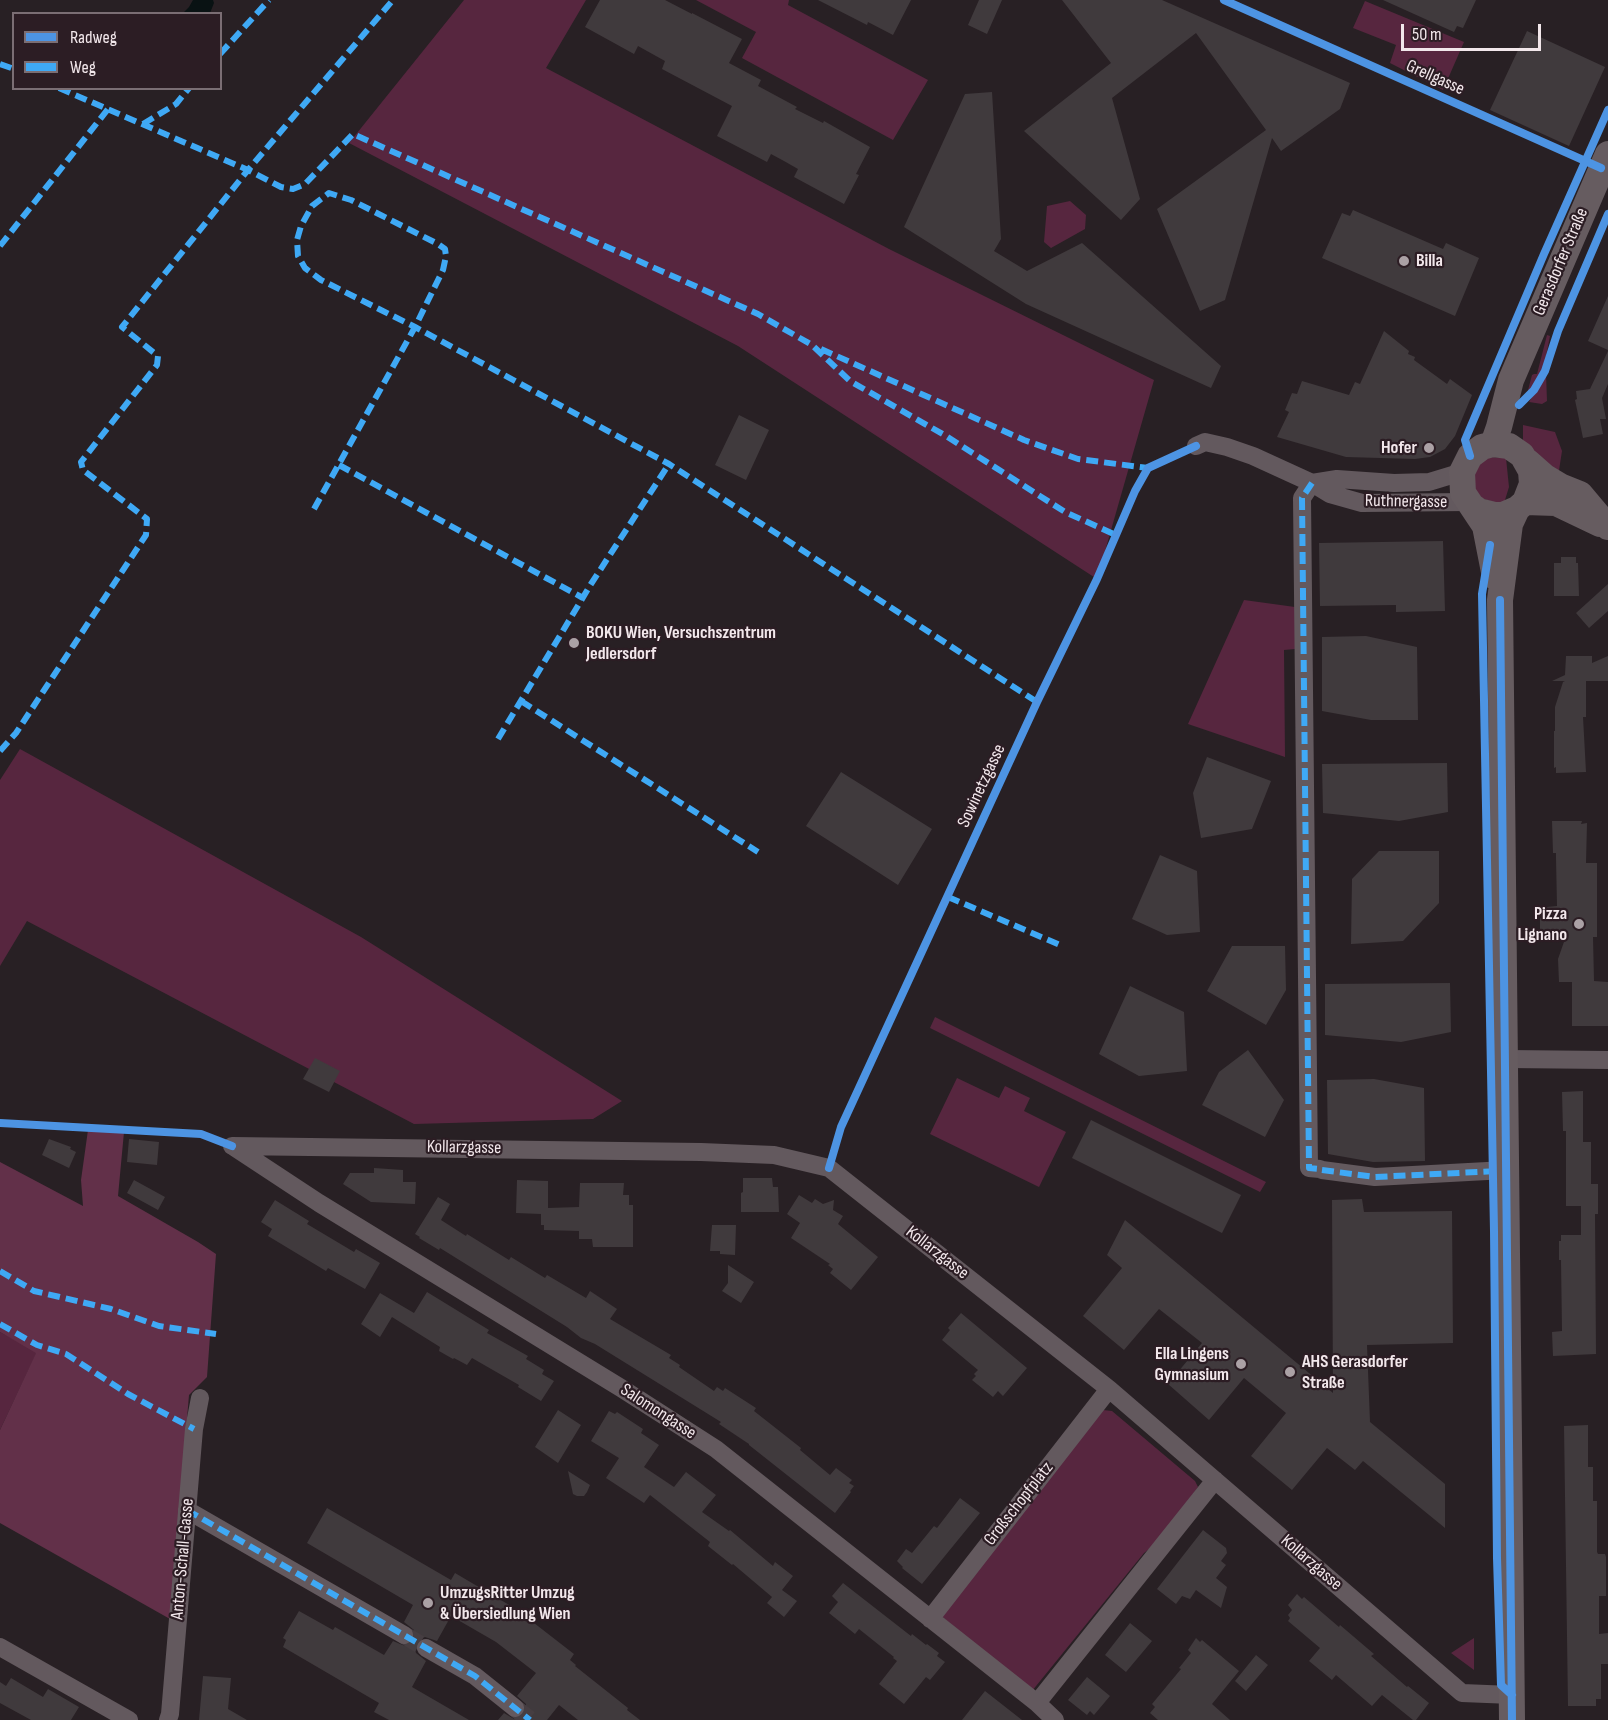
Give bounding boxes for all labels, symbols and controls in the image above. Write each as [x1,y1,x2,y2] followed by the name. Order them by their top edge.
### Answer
[12,12,222,90] legend
[1404,12,1544,50] scale bar
[1412,24,1442,45] text: 50 m
[70,27,117,48] text: Radweg
[1402,56,1468,100] street label: Grellgasse
[70,57,96,78] text: Weg
[1529,205,1593,319] street label: Gerasdorfer Straße
[1416,250,1443,272] place label: Billa
[1397,254,1411,268] marker: Billa
[1381,437,1417,459] place label: Hofer
[1422,441,1436,455] marker: Hofer
[1365,490,1447,514] street label: Ruthnergasse
[586,622,776,664] place label: BOKU Wien, Versuchszentrum Jedlersdorf
[567,636,581,650] marker: BOKU Wien, Versuchszentrum Jedlersdorf
[953,741,1011,831] street label: Sowinetzgasse
[1517,903,1567,946] place label: Pizza Lignano
[1572,917,1586,931] marker: Pizza Lignano
[427,1137,501,1159] street label: Kollarzgasse
[901,1222,973,1284] street label: Kollarzgasse
[1155,1343,1229,1386] place label: Ella Lingens Gymnasium
[1302,1351,1408,1394] place label: AHS Gerasdorfer Straße
[1234,1357,1248,1371] marker: Ella Lingens Gymnasium
[1283,1365,1297,1379] marker: AHS Gerasdorfer Straße
[616,1380,700,1444] street label: Salomongasse
[980,1458,1058,1550] street label: Großschopfplatz
[167,1498,199,1620] street label: Anton-Schall-Gasse
[1276,1530,1346,1596] street label: Kollarzgasse
[440,1582,575,1624] place label: UmzugsRitter Umzug & Übersiedlung Wien
[421,1596,435,1610] marker: UmzugsRitter Umzug & Übersiedlung Wien

